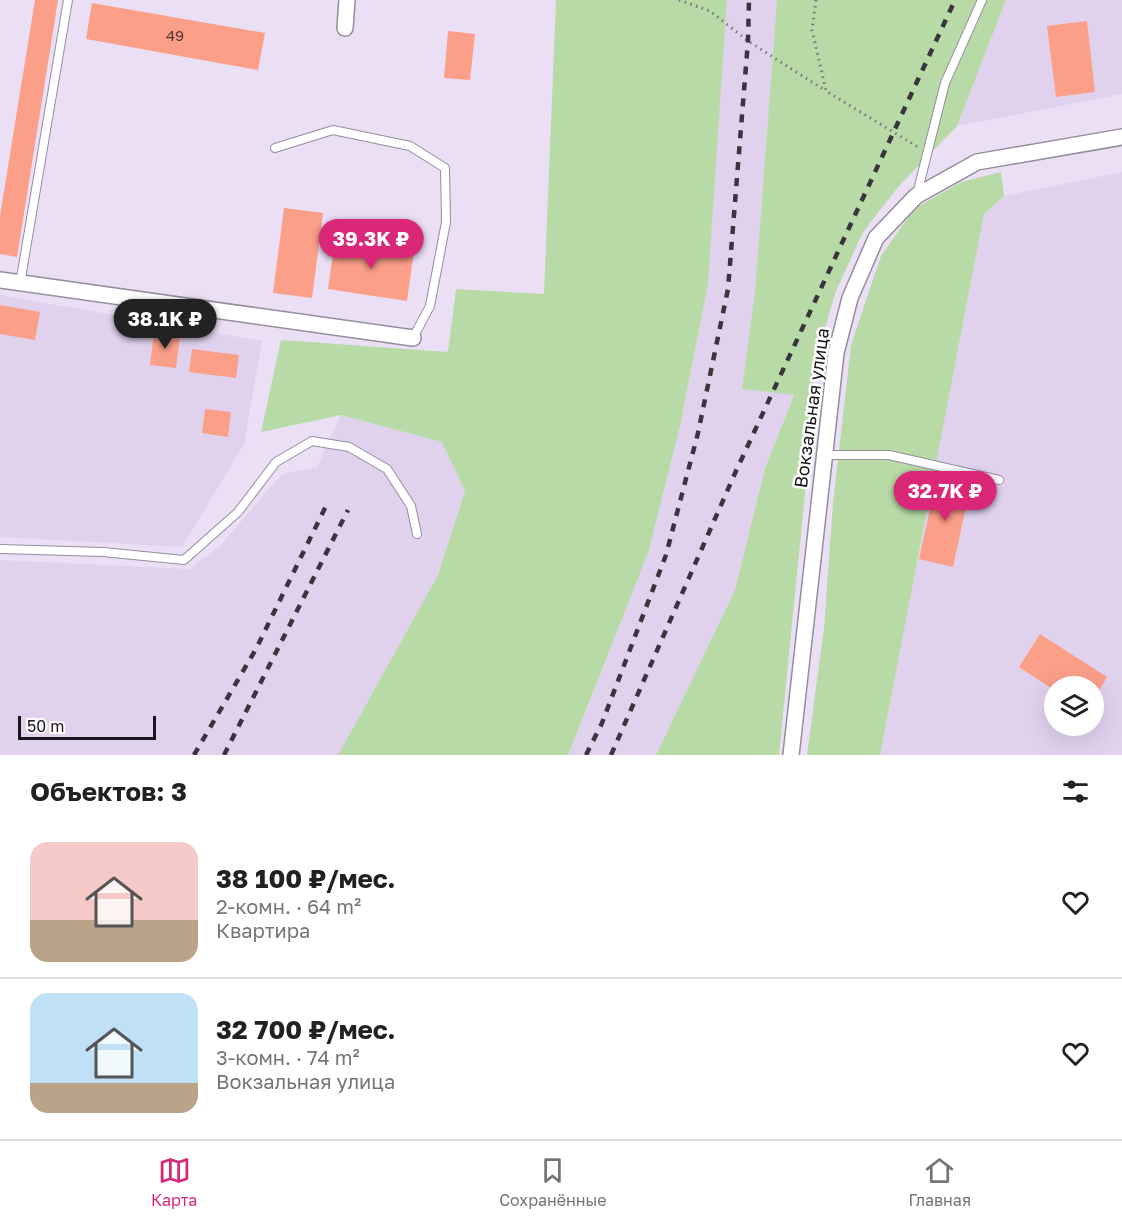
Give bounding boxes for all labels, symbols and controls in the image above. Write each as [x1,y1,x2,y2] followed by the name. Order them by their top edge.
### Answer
[166,26,184,44] house number: 49
[316,219,426,270] pin: 39.3K ₽
[333,226,409,250] text: 39.3K ₽
[110,299,220,350] pin: 38.1K ₽
[128,306,202,330] text: 38.1K ₽
[789,326,833,489] street label: Вокзальная улица
[890,471,1000,522] pin: 32.7K ₽
[908,478,982,502] text: 32.7K ₽
[1044,676,1104,736] map controls
[1044,676,1104,736] button: layers
[18,713,156,740] scale bar
[27,716,64,736] text: 50 m
[1059,775,1092,808] icon: filters
[30,776,187,807] text: Объектов: 3
[216,863,396,894] text: 38 100 ₽/мес.
[78,866,150,938] icon: home
[1059,886,1092,919] icon: heart
[216,894,361,918] text: 2-комн. · 64 m²
[216,918,310,942] text: Квартира
[216,1014,396,1045] text: 32 700 ₽/мес.
[78,1017,150,1089] icon: home
[1059,1037,1092,1070] icon: heart
[216,1045,360,1069] text: 3-комн. · 74 m²
[216,1069,395,1093] text: Вокзальная улица
[151,1154,197,1210] tab: Карта
[499,1154,607,1210] tab: Сохранённые
[908,1154,971,1210] tab: Главная

